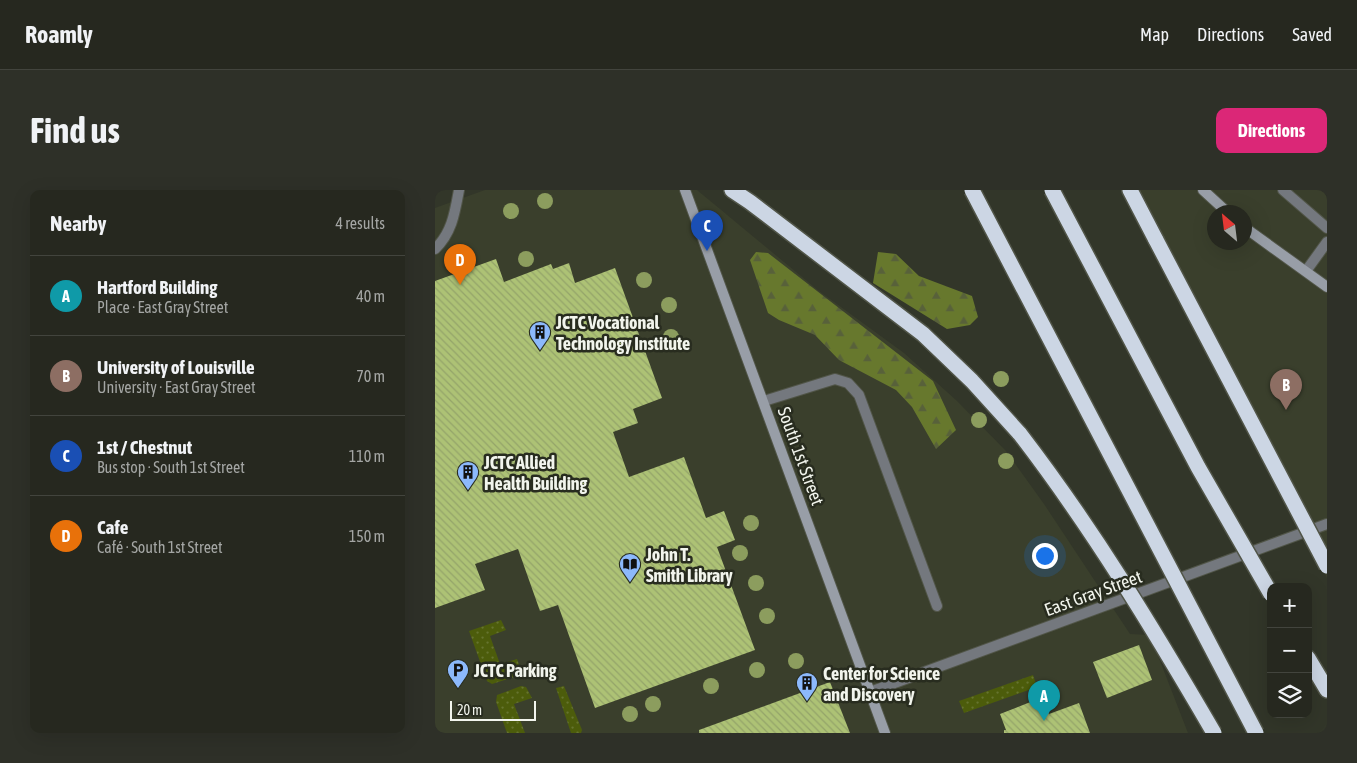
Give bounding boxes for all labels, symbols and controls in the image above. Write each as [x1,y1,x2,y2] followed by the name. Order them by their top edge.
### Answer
[25,21,93,48] text: Roamly
[1140,24,1169,45] text: Map
[1197,24,1264,45] text: Directions
[1292,24,1332,45] text: Saved
[1216,108,1327,153] button: Directions
[30,110,120,150] text: Find us
[1207,205,1252,250] north arrow
[691,210,723,251] pin: C
[50,211,106,235] text: Nearby
[335,214,385,232] text: 4 results
[444,244,476,285] pin: D
[97,276,217,298] text: Hartford Building
[62,287,70,305] text: A
[356,287,385,305] text: 40 m
[97,298,228,316] text: Place · East Gray Street
[555,312,690,354] place label: JCTC Vocational Technology Institute
[528,320,552,351] building icon: JCTC Vocational Technology Institute
[97,356,255,378] text: University of Louisville
[62,367,70,385] text: B
[356,367,385,385] text: 70 m
[1270,369,1302,410] pin: B
[97,378,256,396] text: University · East Gray Street
[774,404,828,508] street label: South 1st Street
[97,436,192,458] text: 1st / Chestnut
[62,447,70,465] text: C
[349,447,385,465] text: 110 m
[483,452,588,494] place label: JCTC Allied Health Building
[97,458,245,476] text: Bus stop · South 1st Street
[456,460,480,491] building icon: JCTC Allied Health Building
[97,516,128,538] text: Cafe
[62,527,70,545] text: D
[349,527,385,545] text: 150 m
[97,538,223,556] text: Café · South 1st Street
[1032,543,1058,569] your location
[645,544,733,586] place label: John T. Smith Library
[618,552,642,583] library icon: John T. Smith Library
[1041,566,1145,620] street label: East Gray Street
[1267,583,1312,718] map controls
[1267,583,1312,628] button: +
[1267,628,1312,673] button: −
[446,658,470,689] parking icon: JCTC Parking
[473,660,557,681] place label: JCTC Parking
[823,663,940,705] place label: Center for Science and Discovery
[795,671,819,702] building icon: Center for Science and Discovery
[1267,673,1312,718] button: layers
[1028,680,1060,721] pin: A
[450,698,536,721] scale bar
[457,702,482,718] text: 20 m

